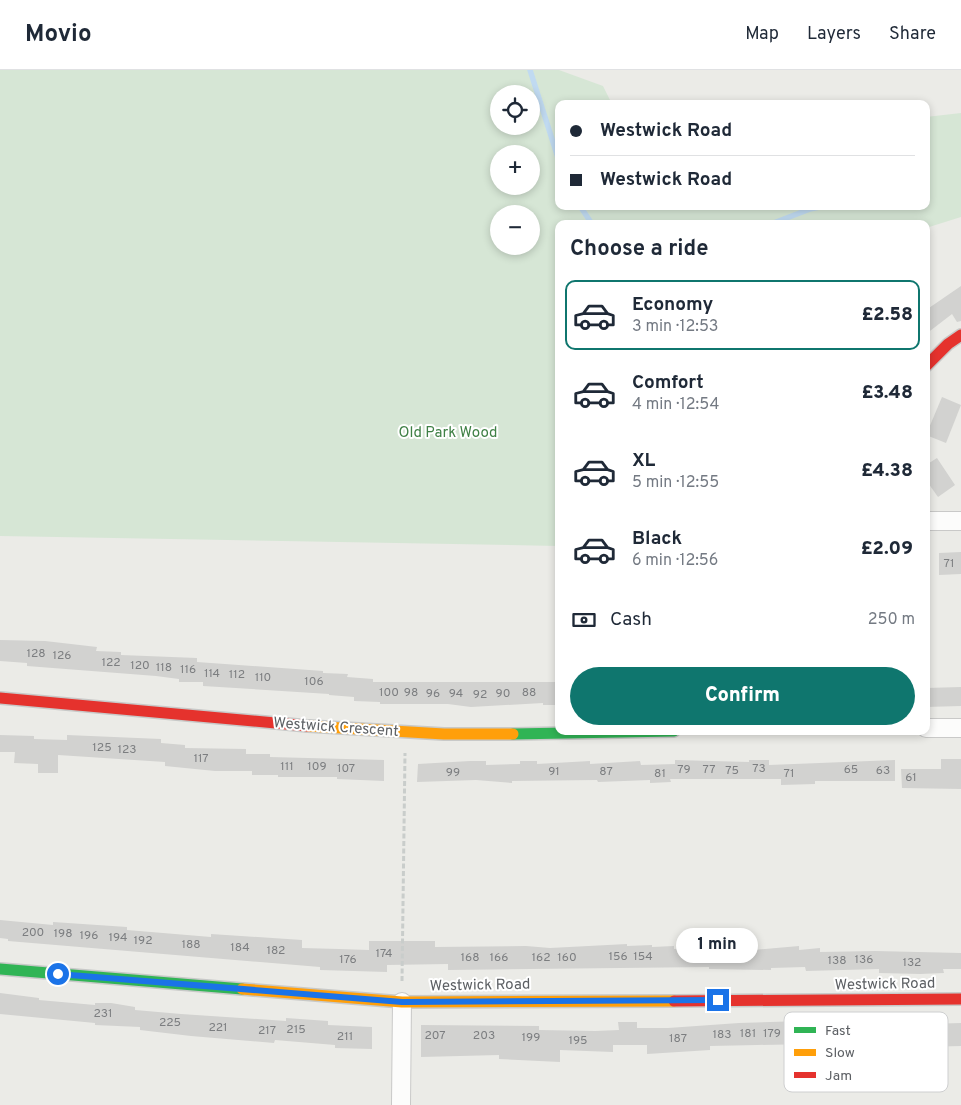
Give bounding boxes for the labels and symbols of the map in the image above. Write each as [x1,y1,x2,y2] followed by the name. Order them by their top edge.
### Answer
[399,424,497,443] park label: Old Park Wood
[944,556,954,572] house number: 71
[26,646,46,662] house number: 128
[53,648,71,664] house number: 126
[101,655,121,671] house number: 122
[130,658,150,674] house number: 120
[156,660,172,676] house number: 118
[180,662,196,678] house number: 116
[204,666,220,682] house number: 114
[229,667,245,683] house number: 112
[255,670,271,686] house number: 110
[304,674,324,690] house number: 106
[379,685,399,701] house number: 100
[404,685,418,701] house number: 98
[522,685,536,701] house number: 88
[426,686,440,702] house number: 96
[449,686,463,702] house number: 94
[496,686,510,702] house number: 90
[473,687,487,703] house number: 92
[273,714,399,742] street label: Westwick Crescent
[92,740,112,756] house number: 125
[117,742,137,758] house number: 123
[193,751,209,767] house number: 117
[280,759,294,775] house number: 111
[307,759,327,775] house number: 109
[337,761,355,777] house number: 107
[752,761,766,777] house number: 73
[677,762,691,778] house number: 79
[703,762,715,778] house number: 77
[844,762,858,778] house number: 65
[725,763,739,779] house number: 75
[876,763,890,779] house number: 63
[548,764,560,780] house number: 91
[599,764,613,780] house number: 87
[446,765,460,781] house number: 99
[654,766,666,782] house number: 81
[784,766,794,782] house number: 71
[905,770,917,786] house number: 61
[22,925,44,941] house number: 200
[54,926,72,942] house number: 198
[80,928,98,944] house number: 196
[677,928,759,962] callout: 1 min
[108,930,128,946] house number: 194
[134,933,152,949] house number: 192
[181,937,201,953] house number: 188
[230,940,250,956] house number: 184
[267,943,285,959] house number: 182
[376,946,392,962] house number: 174
[608,949,628,965] house number: 156
[633,949,653,965] house number: 154
[461,950,479,966] house number: 168
[490,950,508,966] house number: 166
[532,950,550,966] house number: 162
[557,950,577,966] house number: 160
[339,952,357,968] house number: 176
[855,952,873,968] house number: 136
[827,953,847,969] house number: 138
[903,955,921,971] house number: 132
[47,963,69,985] route start
[834,975,936,995] street label: Westwick Road
[429,976,531,996] street label: Westwick Road
[707,989,729,1011] route end
[93,1006,113,1022] house number: 231
[784,1012,948,1092] legend
[159,1015,181,1031] house number: 225
[208,1020,228,1036] house number: 221
[286,1022,306,1038] house number: 215
[258,1023,276,1039] house number: 217
[825,1023,851,1040] text: Fast
[740,1026,756,1042] house number: 181
[763,1026,781,1042] house number: 179
[712,1027,732,1043] house number: 183
[425,1028,445,1044] house number: 207
[473,1028,495,1044] house number: 203
[337,1029,353,1045] house number: 211
[522,1030,540,1046] house number: 199
[669,1031,687,1047] house number: 187
[568,1033,588,1049] house number: 195
[825,1045,855,1062] text: Slow
[825,1068,852,1085] text: Jam

